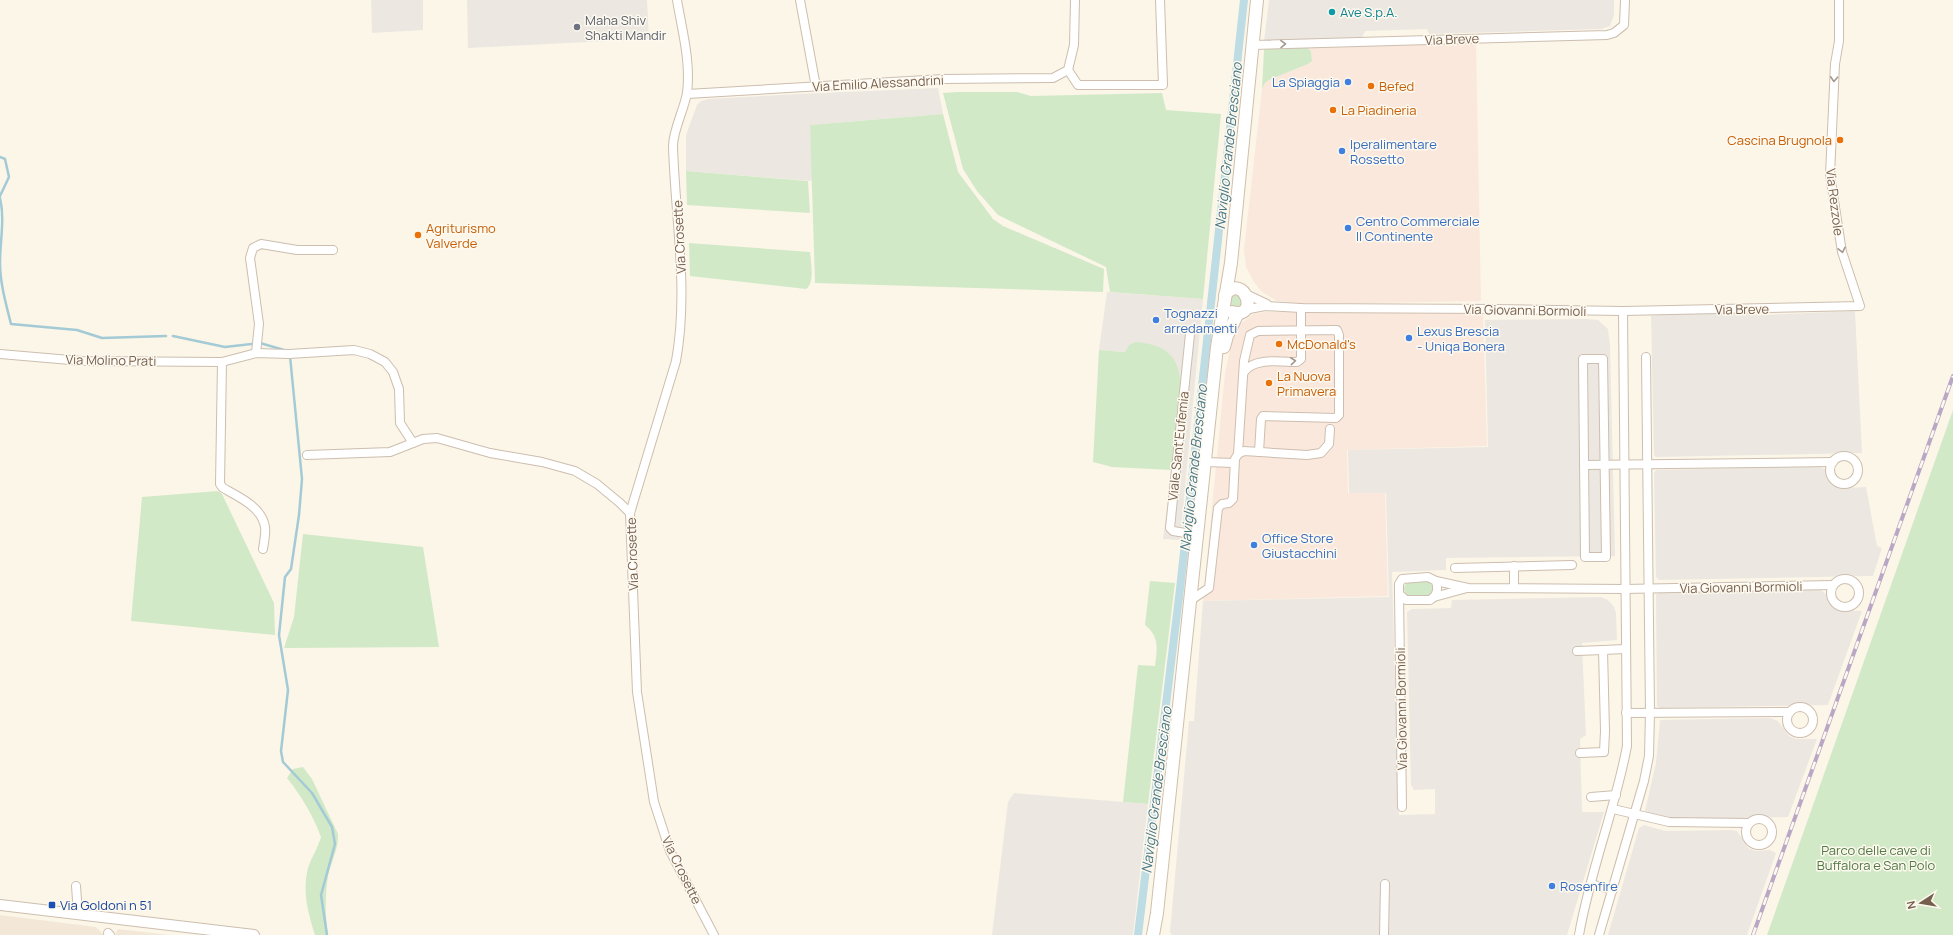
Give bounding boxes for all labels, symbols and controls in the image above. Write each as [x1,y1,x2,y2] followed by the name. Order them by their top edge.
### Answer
[1340,3,1398,21] place label: Ave S.p.A.
[1327,7,1337,17] marker: Ave S.p.A.
[585,11,667,44] place label: Maha Shiv Shakti Mandir
[572,22,582,32] marker: Maha Shiv Shakti Mandir
[1425,29,1480,49] street label: Via Breve
[1280,40,1286,48] one-way arrow
[1210,61,1246,230] water label: Naviglio Grande Bresciano
[812,71,944,95] street label: Via Emilio Alessandrini
[1272,73,1340,91] place label: La Spiaggia
[1830,76,1839,82] one-way arrow
[1343,77,1353,87] marker: La Spiaggia
[1379,77,1414,95] place label: Befed
[1366,81,1376,91] marker: Befed
[1341,101,1417,119] place label: La Piadineria
[1328,105,1338,115] marker: La Piadineria
[1727,131,1832,149] place label: Cascina Brugnola
[1350,135,1437,168] place label: Iperalimentare Rossetto
[1835,135,1845,145] marker: Cascina Brugnola
[1337,146,1347,156] marker: Iperalimentare Rossetto
[1822,167,1848,237] street label: Via Rezzole
[668,199,690,274] street label: Via Crosette
[1356,212,1480,245] place label: Centro Commerciale Il Continente
[426,219,496,252] place label: Agriturismo Valverde
[1343,223,1353,233] marker: Centro Commerciale Il Continente
[413,230,423,240] marker: Agriturismo Valverde
[1838,247,1846,253] one-way arrow
[1463,300,1587,320] street label: Via Giovanni Bormioli
[1715,300,1770,318] street label: Via Breve
[1164,304,1237,337] place label: Tognazzi arredamenti
[1151,315,1161,325] marker: Tognazzi arredamenti
[1417,322,1505,355] place label: Lexus Brescia - Uniqa Bonera
[1404,333,1414,343] marker: Lexus Brescia - Uniqa Bonera
[1287,335,1356,353] place label: McDonald's
[1274,339,1284,349] marker: McDonald's
[65,350,157,370] street label: Via Molino Prati
[1290,357,1296,366] one-way arrow
[1277,367,1336,400] place label: La Nuova Primavera
[1264,378,1274,388] marker: La Nuova Primavera
[1175,383,1211,552] water label: Naviglio Grande Bresciano
[1163,390,1193,502] street label: Viale Sant'Eufemia
[622,517,642,591] street label: Via Crosette
[1262,529,1337,562] place label: Office Store Giustacchini
[1249,540,1259,550] marker: Office Store Giustacchini
[1679,577,1803,597] street label: Via Giovanni Bormioli
[1391,647,1411,771] street label: Via Giovanni Bormioli
[1136,705,1176,874] water label: Naviglio Grande Bresciano
[658,833,706,907] street label: Via Crosette
[1817,841,1935,874] park label: Parco delle cave di Buffalora e San Polo
[1560,877,1618,895] place label: Rosenfire
[1547,881,1557,891] marker: Rosenfire
[1901,883,1941,923] north arrow
[60,896,152,914] place label: Via Goldoni n 51
[47,900,57,910] marker: Via Goldoni n 51
[1903,900,1919,911] text: N

